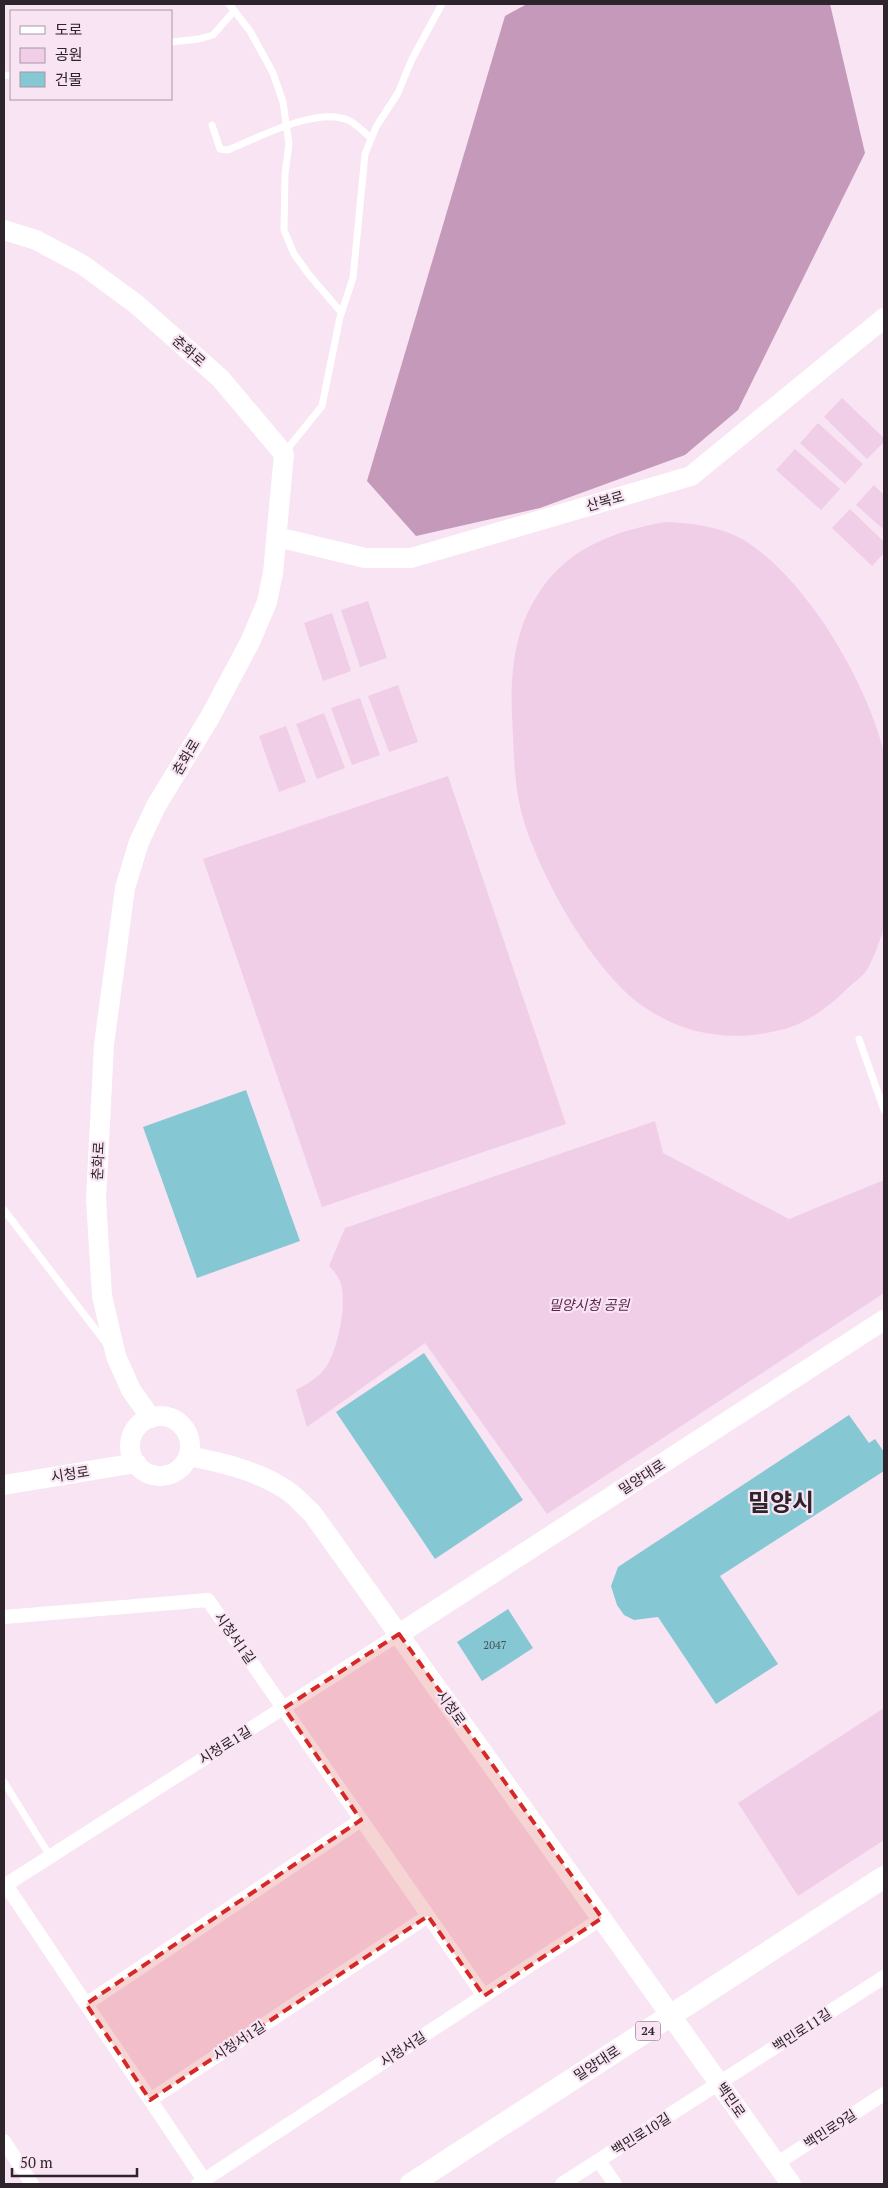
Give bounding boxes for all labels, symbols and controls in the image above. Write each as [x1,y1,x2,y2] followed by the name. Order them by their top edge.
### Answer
[10,10,172,100] legend
[55,19,83,39] text: 도로
[55,44,83,64] text: 공원
[55,69,83,89] text: 건물
[169,331,210,371] street label: 춘화로
[584,486,626,515] street label: 산복로
[167,735,204,778] street label: 춘화로
[87,1141,108,1181] street label: 춘화로
[549,1295,630,1314] park label: 밀양시청 공원
[615,1455,669,1499] street label: 밀양대로
[49,1461,91,1486] street label: 시청로
[748,1486,814,1518] district label: 밀양시
[211,1608,260,1667] street label: 시청서1길
[483,1638,507,1652] house number: 2047
[432,1686,471,1729] street label: 시청로
[195,1721,255,1768] street label: 시청로1길
[769,2004,835,2056] street label: 백민로11길
[209,2017,269,2065] street label: 시청서1길
[636,2022,660,2040] road number: 24
[376,2027,430,2071] street label: 시청서길
[570,2041,624,2085] street label: 밀양대로
[713,2078,750,2121] street label: 백민로
[800,2105,860,2153] street label: 백민로9길
[608,2108,674,2159] street label: 백민로10길
[12,2146,138,2178] scale bar
[20,2152,53,2172] text: 50 m

